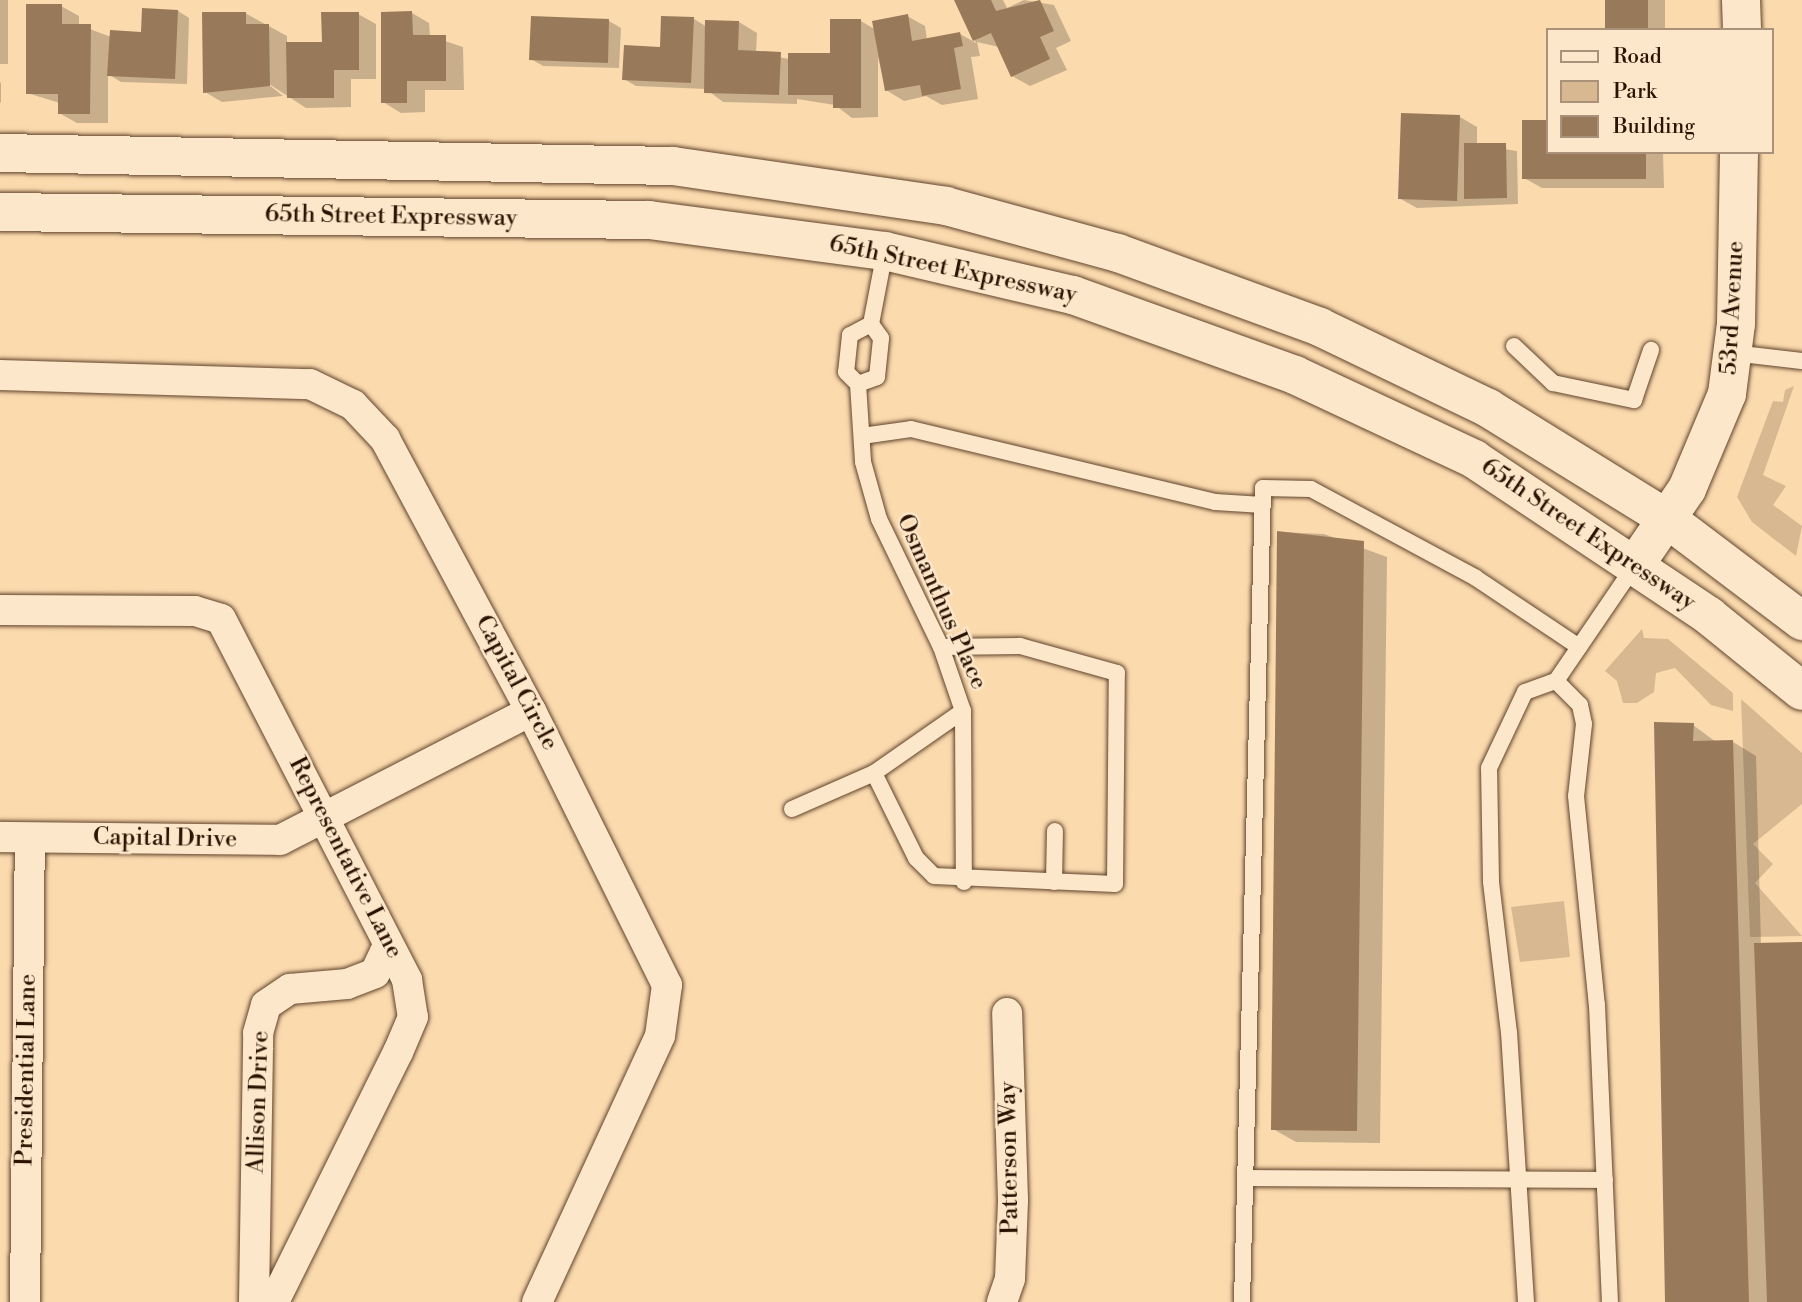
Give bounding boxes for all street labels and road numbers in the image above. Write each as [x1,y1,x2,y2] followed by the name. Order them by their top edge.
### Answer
[264,200,518,234] street label: 65th Street Expressway
[826,230,1080,310] street label: 65th Street Expressway
[1715,240,1751,376] street label: 53rd Avenue
[1475,452,1701,618] street label: 65th Street Expressway
[889,510,993,694] street label: Osmanthus Place
[468,611,564,755] street label: Capital Circle
[282,752,408,964] street label: Representative Lane
[93,823,237,855] street label: Capital Drive
[11,974,43,1166] street label: Presidential Lane
[242,1030,276,1174] street label: Allison Drive
[994,1081,1026,1235] street label: Patterson Way

